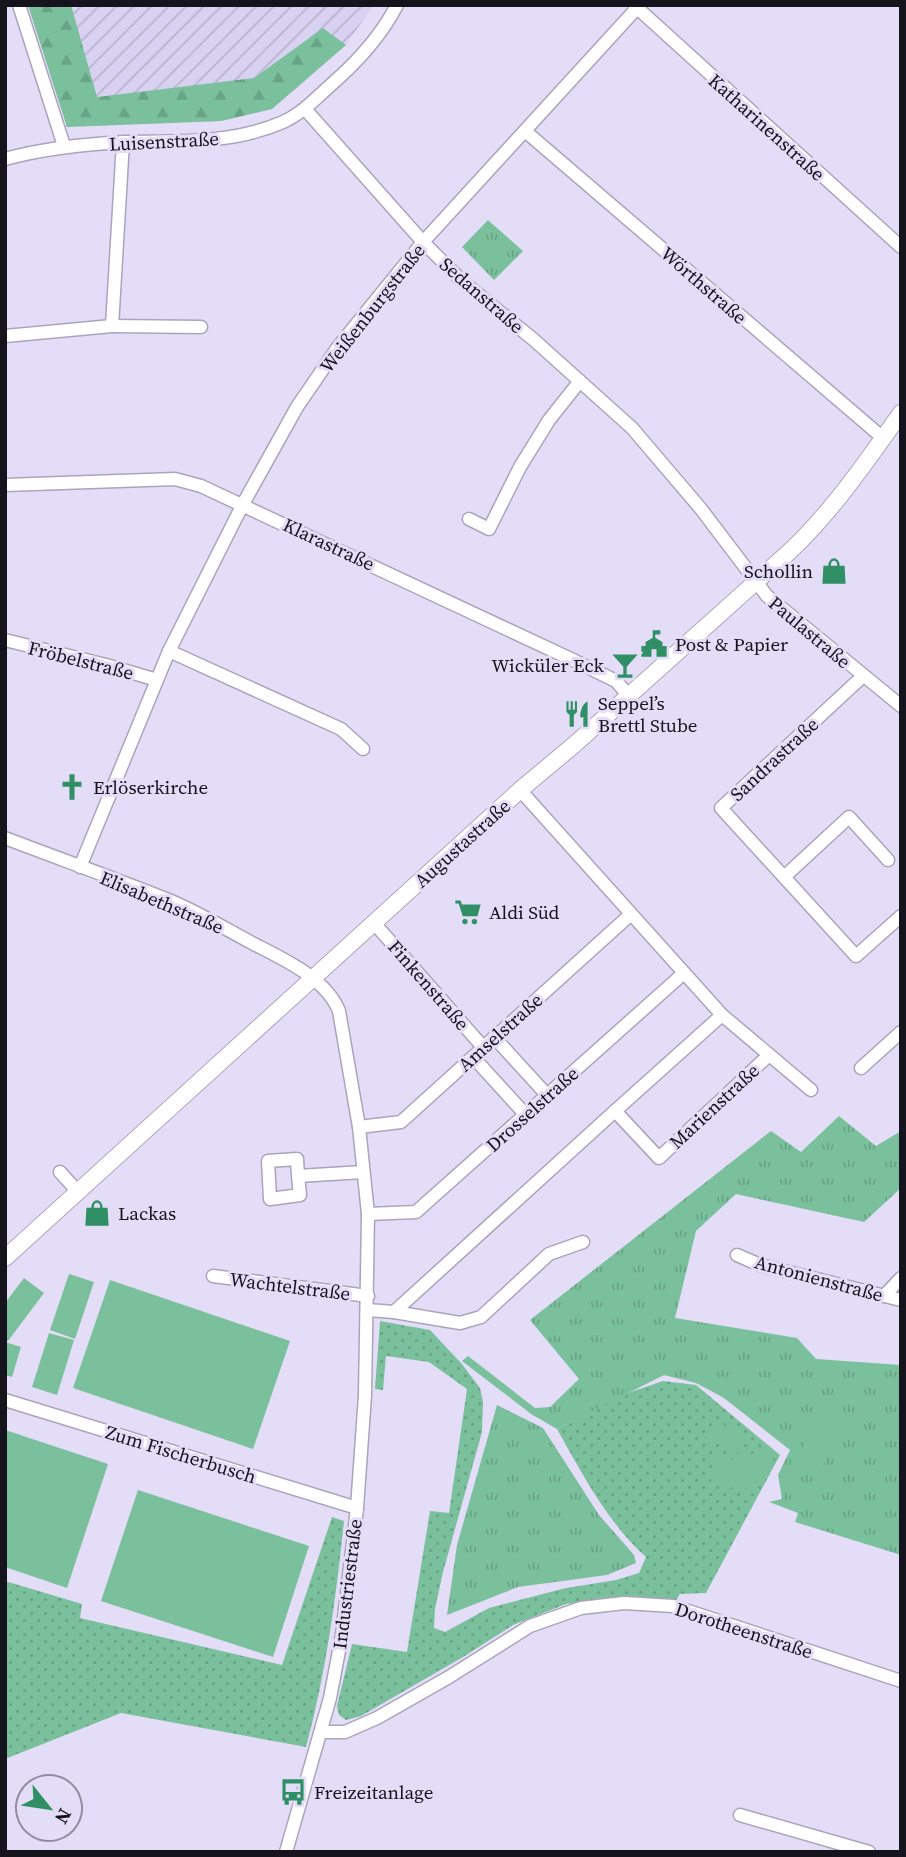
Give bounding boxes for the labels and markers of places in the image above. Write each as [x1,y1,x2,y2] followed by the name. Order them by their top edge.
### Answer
[819,556,849,586] shop icon: Schollin
[744,558,813,584] place label: Schollin
[639,629,669,659] public building icon: Post & Papier
[675,631,788,657] place label: Post & Papier
[610,650,640,680] bar icon: Wicküler Eck
[491,652,605,678] place label: Wicküler Eck
[598,690,698,738] place label: Seppel’s Brettl Stube
[562,699,592,729] restaurant icon: Seppel’s Brettl Stube
[57,772,87,802] church icon: Erlöserkirche
[93,774,208,800] place label: Erlöserkirche
[453,897,483,927] supermarket icon: Aldi Süd
[489,899,560,925] place label: Aldi Süd
[82,1198,112,1228] shop icon: Lackas
[118,1200,176,1226] place label: Lackas
[278,1777,308,1807] bus stop icon: Freizeitanlage
[314,1779,433,1805] place label: Freizeitanlage

